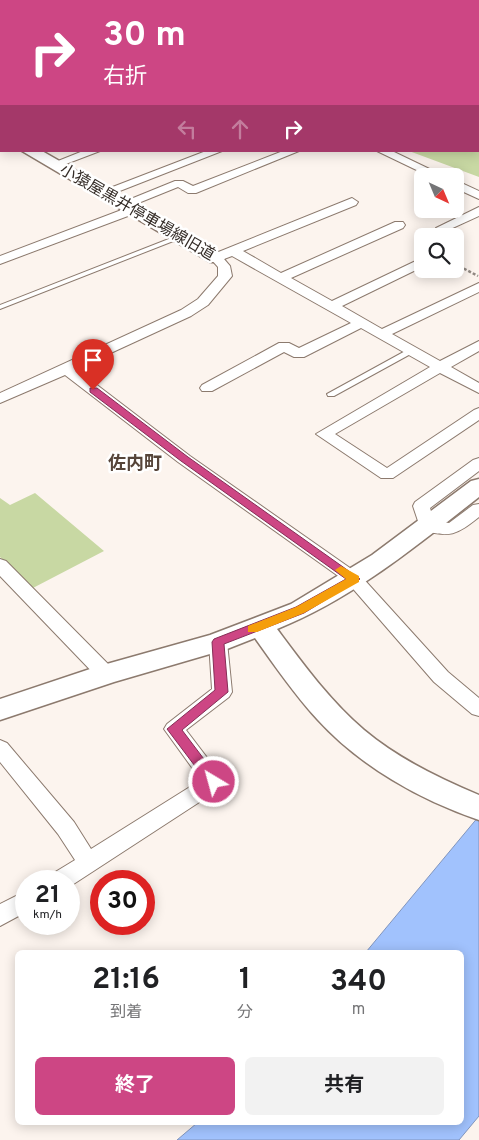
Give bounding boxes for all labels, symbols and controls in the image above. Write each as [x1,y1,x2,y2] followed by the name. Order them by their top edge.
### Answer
[103,14,186,58] text: 30 m
[20,20,85,85] icon: right
[103,64,147,91] text: 右折
[173,115,201,143] icon: left
[226,115,254,143] icon: ahead
[279,115,307,143] icon: right
[56,160,218,266] street label: 小猿屋黒井停車場線旧道
[414,168,464,218] north arrow
[414,168,464,278] map controls
[414,228,464,278] button: search
[72,339,114,390] pin
[79,346,107,374] icon: arrive
[108,453,162,476] district label: 佐内町
[187,755,239,807] position arrow
[90,870,155,935] speed limit sign: 30
[35,880,60,912] text: 21
[33,907,62,923] text: km/h
[92,962,160,999] text: 21:16
[239,962,251,999] text: 1
[330,964,387,1001] text: 340
[352,1000,365,1020] text: m
[110,1003,142,1023] text: 到着
[237,1003,253,1023] text: 分
[35,1057,235,1115] button: 終了
[245,1057,444,1115] button: 共有

